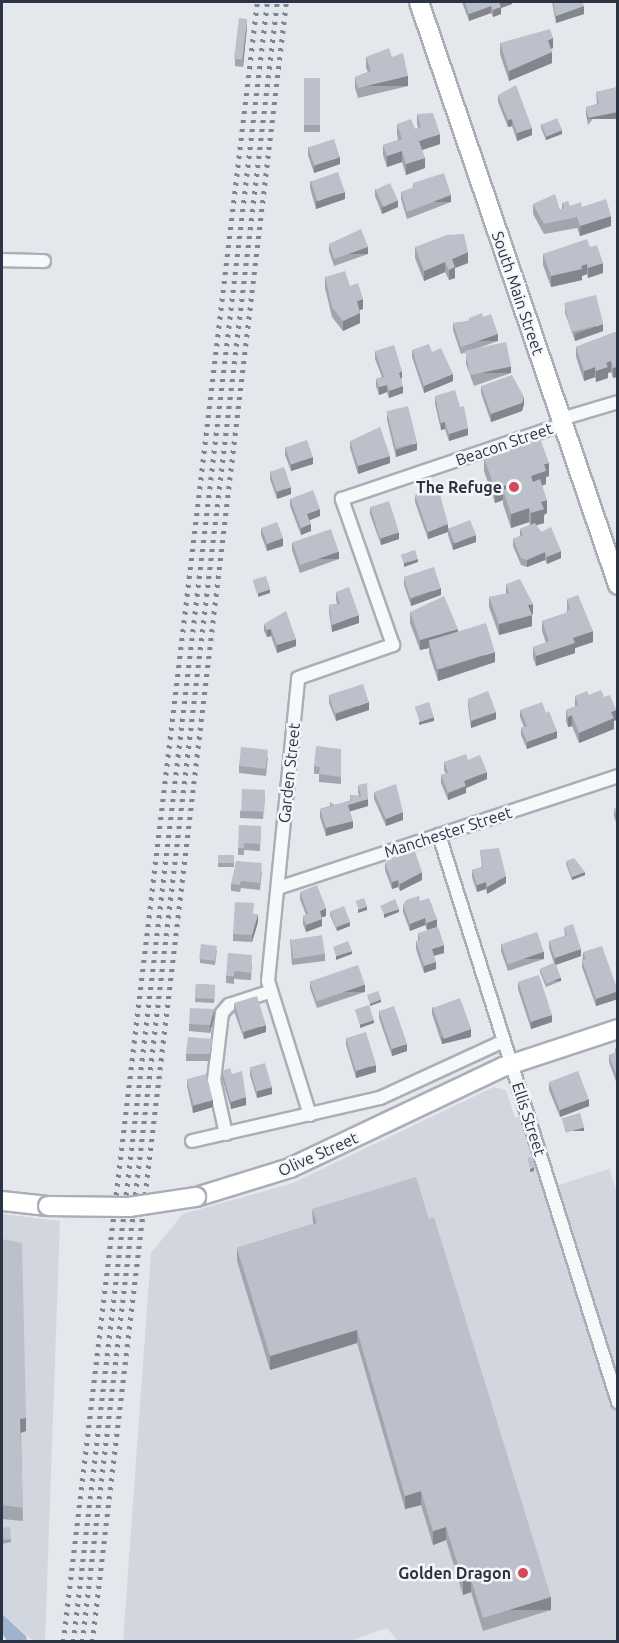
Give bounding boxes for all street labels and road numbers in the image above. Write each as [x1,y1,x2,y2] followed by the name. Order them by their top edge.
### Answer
[488,229,548,357] street label: South Main Street
[453,418,555,470] street label: Beacon Street
[274,722,304,824] street label: Garden Street
[382,802,514,862] street label: Manchester Street
[508,1080,550,1158] street label: Ellis Street
[275,1128,361,1180] street label: Olive Street

